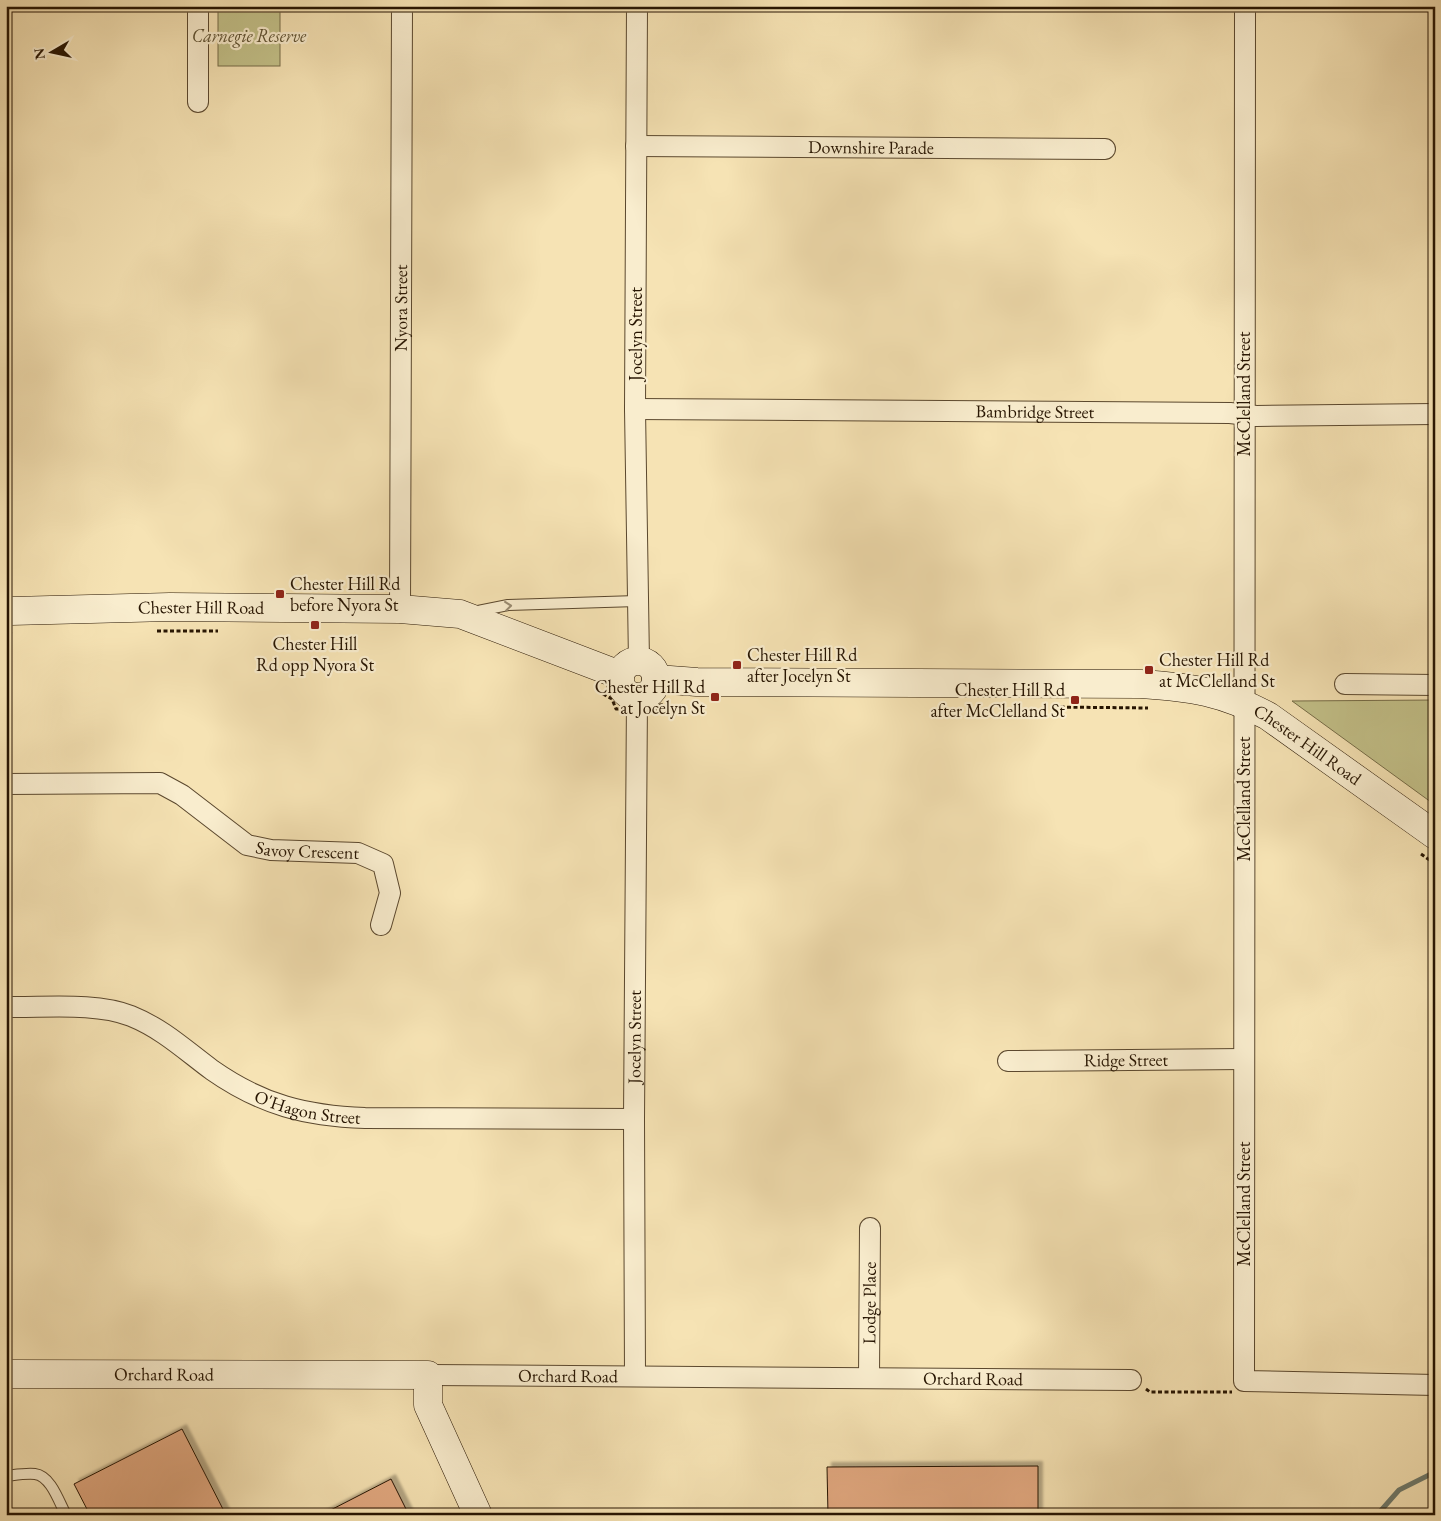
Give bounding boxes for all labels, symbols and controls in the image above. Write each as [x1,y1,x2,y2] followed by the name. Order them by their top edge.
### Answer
[192,24,307,48] park label: Carnegie Reserve
[28,28,78,78] north arrow
[29,46,49,61] text: N
[808,135,934,159] street label: Downshire Parade
[389,264,412,352] street label: Nyora Street
[624,287,647,383] street label: Jocelyn Street
[1232,331,1255,456] street label: McClelland Street
[976,399,1095,423] street label: Bambridge Street
[290,572,401,616] place label: Chester Hill Rd before Nyora St
[274,588,286,600] marker: Chester Hill Rd before Nyora St
[138,595,265,619] street label: Chester Hill Road
[505,601,513,612] one-way arrow
[309,619,321,631] marker: Chester Hill Rd opp Nyora St
[256,632,374,676] place label: Chester Hill Rd opp Nyora St
[747,643,858,687] place label: Chester Hill Rd after Jocelyn St
[1159,648,1275,692] place label: Chester Hill Rd at McClelland St
[731,659,743,671] marker: Chester Hill Rd after Jocelyn St
[1143,664,1155,676] marker: Chester Hill Rd at McClelland St
[595,675,706,719] place label: Chester Hill Rd at Jocelyn St
[930,678,1066,722] place label: Chester Hill Rd after McClelland St
[709,691,721,703] marker: Chester Hill Rd at Jocelyn St
[1069,694,1081,706] marker: Chester Hill Rd after McClelland St
[1250,699,1367,790] street label: Chester Hill Road
[1232,736,1255,861] street label: McClelland Street
[254,835,360,864] street label: Savoy Crescent
[622,990,646,1086] street label: Jocelyn Street
[1084,1048,1169,1071] street label: Ridge Street
[251,1084,361,1129] street label: O'Hagon Street
[1232,1141,1255,1266] street label: McClelland Street
[857,1262,881,1344] street label: Lodge Place
[114,1362,215,1385] street label: Orchard Road
[518,1364,619,1387] street label: Orchard Road
[923,1367,1024,1390] street label: Orchard Road

